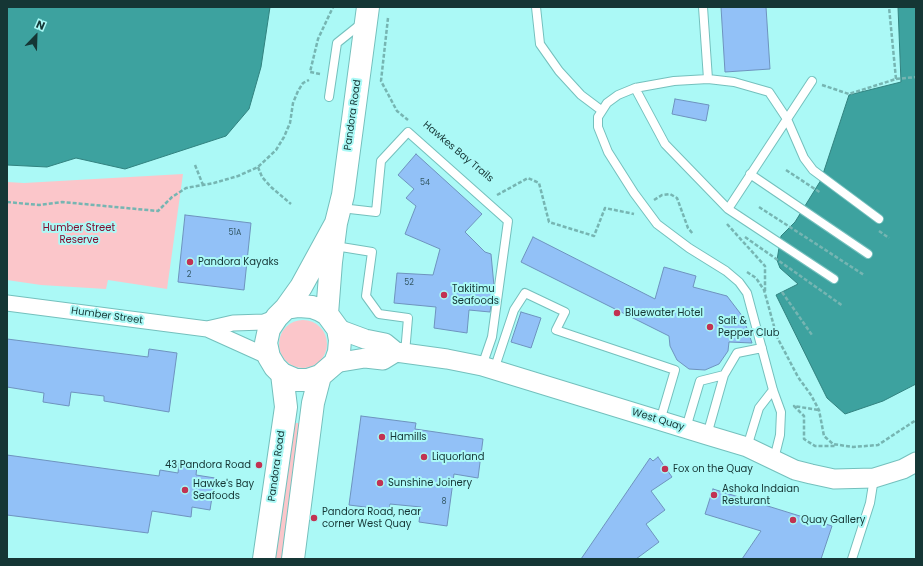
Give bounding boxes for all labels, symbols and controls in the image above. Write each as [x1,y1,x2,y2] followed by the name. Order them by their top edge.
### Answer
[16,16,56,56] north arrow
[34,16,48,34] text: N
[342,79,364,151] street label: Pandora Road
[420,119,496,185] street label: Hawkes Bay Trails
[420,178,430,188] house number: 54
[43,222,115,246] park label: Humber Street Reserve
[229,228,241,238] house number: 51A
[198,256,279,268] place label: Pandora Kayaks
[185,257,195,267] marker: Pandora Kayaks
[187,270,191,280] house number: 2
[404,278,414,288] house number: 52
[452,283,499,306] place label: Takitimu Seafoods
[439,290,449,300] marker: Takitimu Seafoods
[70,305,144,327] street label: Humber Street
[625,307,703,319] place label: Bluewater Hotel
[612,308,622,318] marker: Bluewater Hotel
[718,315,779,338] place label: Salt & Pepper Club
[705,322,715,332] marker: Salt & Pepper Club
[630,406,686,434] street label: West Quay
[266,430,288,502] street label: Pandora Road
[390,431,427,443] place label: Hamills
[377,432,387,442] marker: Hamills
[432,451,484,463] place label: Liquorland
[419,452,429,462] marker: Liquorland
[165,459,251,471] place label: 43 Pandora Road
[254,460,264,470] marker: 43 Pandora Road
[673,463,753,475] place label: Fox on the Quay
[660,464,670,474] marker: Fox on the Quay
[388,477,472,489] place label: Sunshine Joinery
[193,478,254,502] place label: Hawke's Bay Seafoods
[375,478,385,488] marker: Sunshine Joinery
[722,483,799,506] place label: Ashoka Indaian Resturant
[180,485,190,495] marker: Hawke's Bay Seafoods
[709,490,719,500] marker: Ashoka Indaian Resturant
[441,497,447,507] house number: 8
[322,506,421,530] place label: Pandora Road, near corner West Quay
[309,513,319,523] marker: Pandora Road, near corner West Quay
[801,514,865,526] place label: Quay Gallery
[788,515,798,525] marker: Quay Gallery

